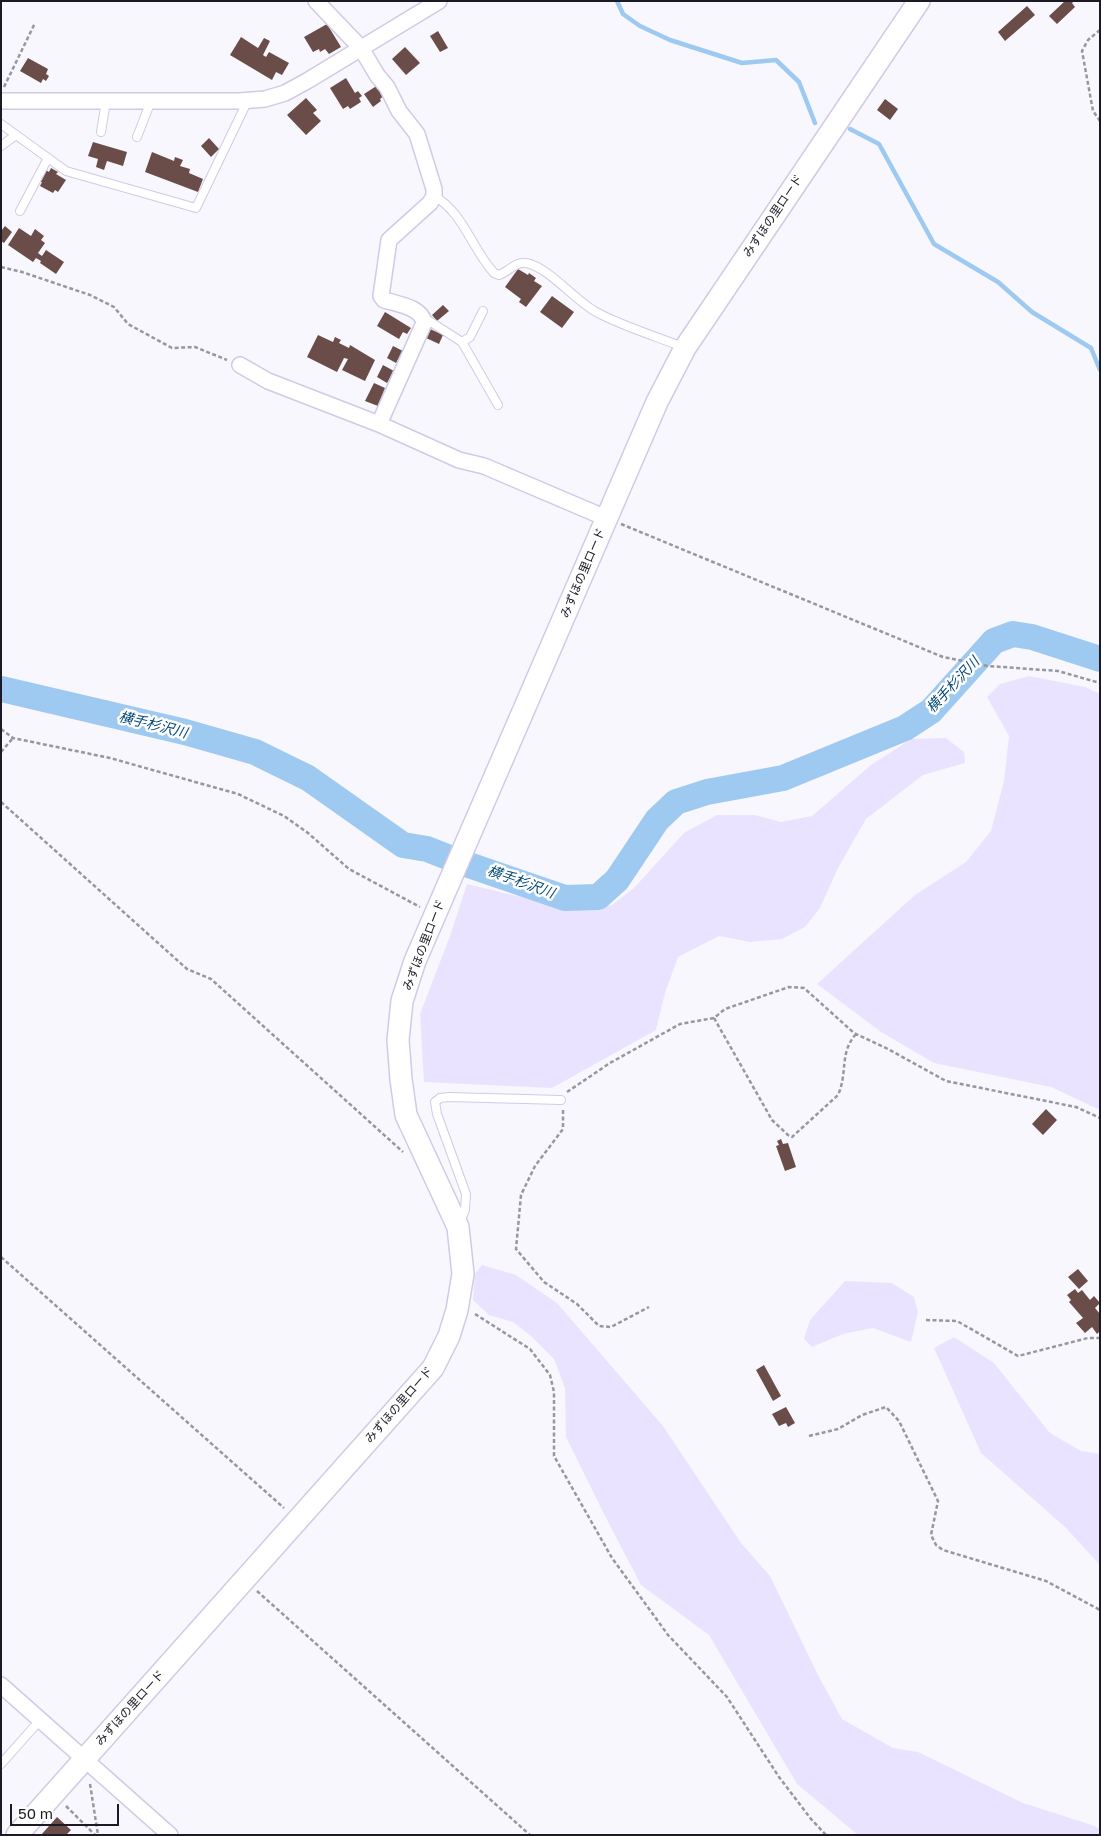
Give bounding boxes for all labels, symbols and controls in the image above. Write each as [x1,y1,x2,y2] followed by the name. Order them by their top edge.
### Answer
[740,172,806,260] street label: みずほの里ロード
[558,526,608,620] street label: みずほの里ロード
[923,654,983,716] water label: 横手杉沢川
[117,708,189,742] water label: 横手杉沢川
[485,862,557,902] water label: 横手杉沢川
[400,898,448,992] street label: みずほの里ロード
[362,1364,436,1446] street label: みずほの里ロード
[93,1668,167,1748] street label: みずほの里ロード
[12,1794,121,1826] scale bar
[18,1804,53,1822] text: 50 m

